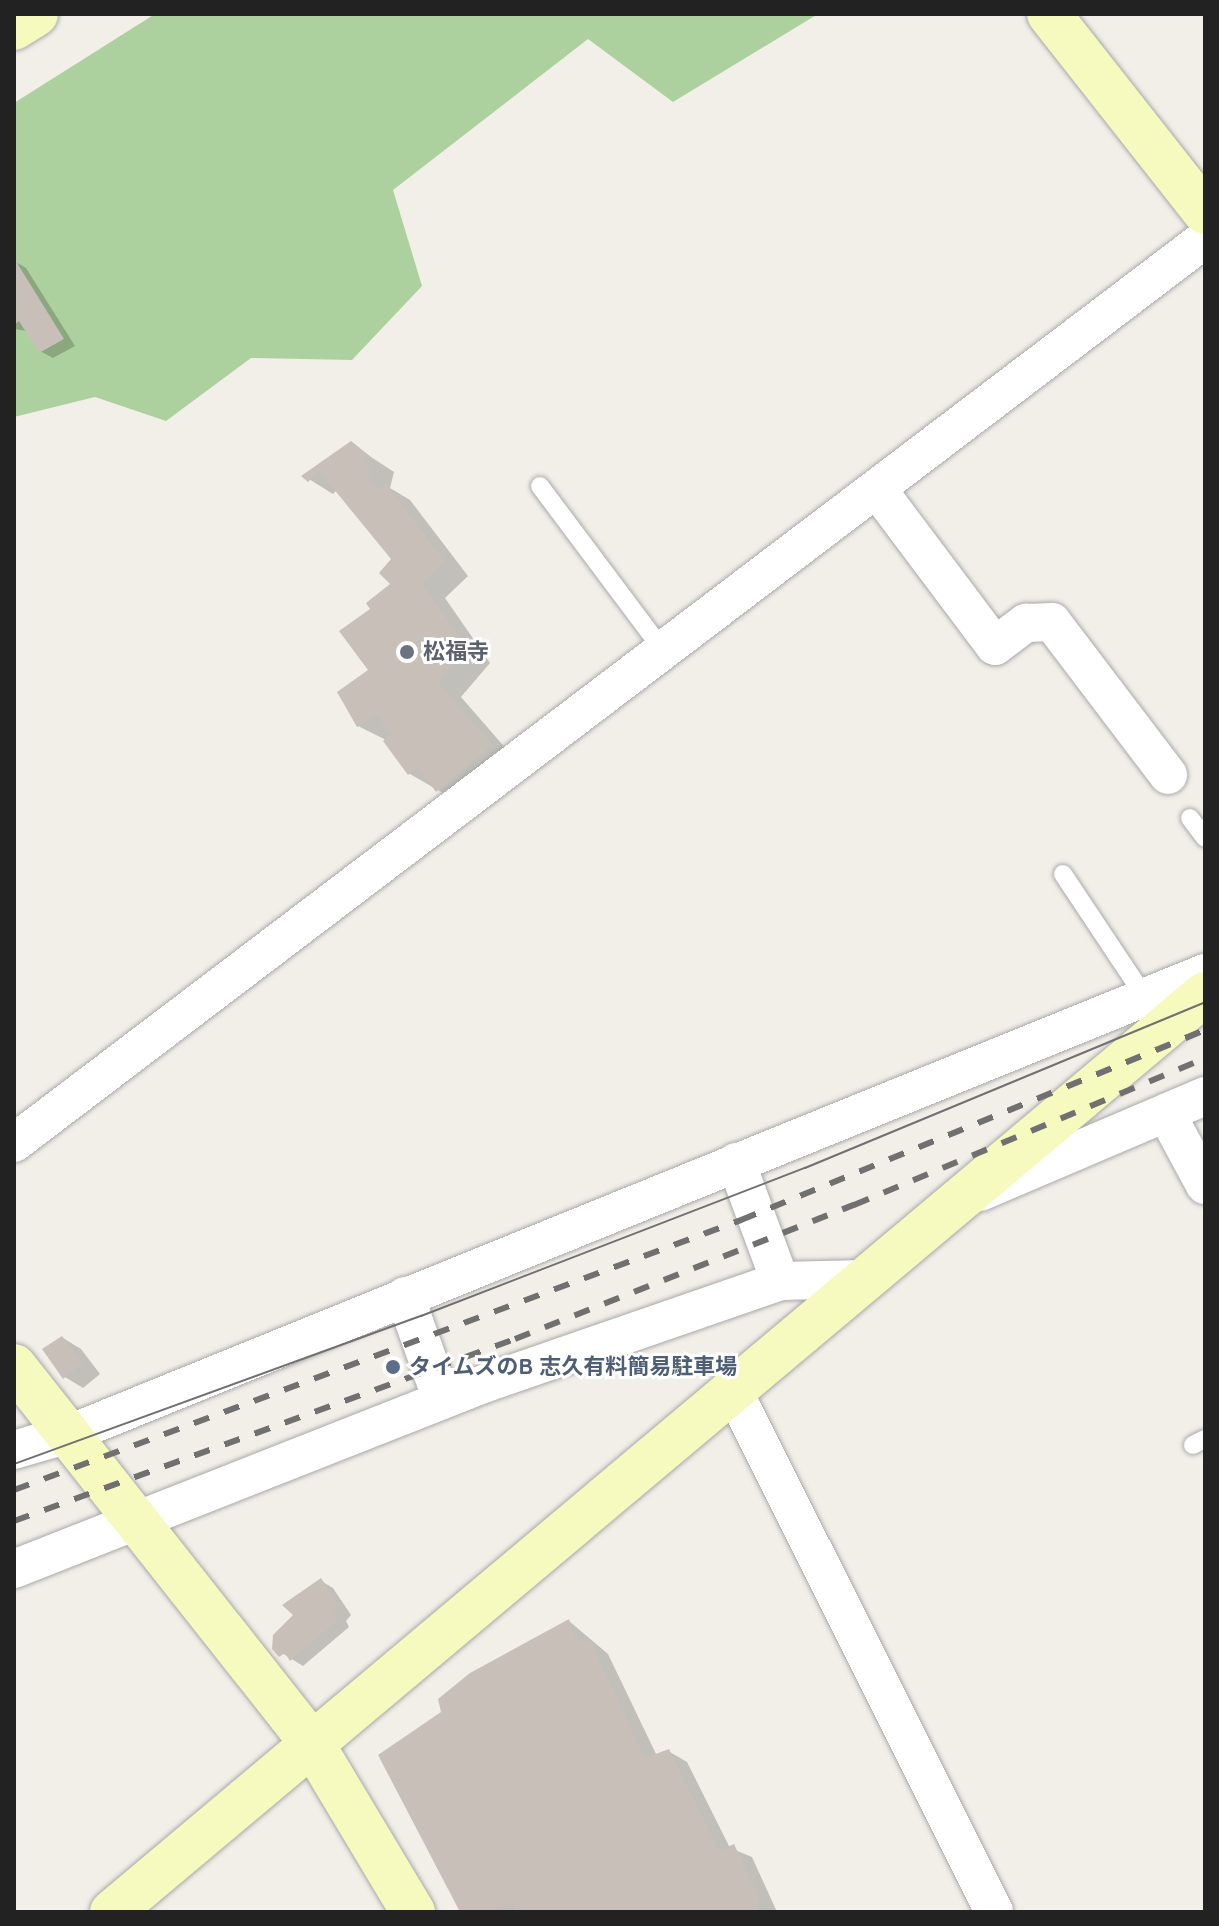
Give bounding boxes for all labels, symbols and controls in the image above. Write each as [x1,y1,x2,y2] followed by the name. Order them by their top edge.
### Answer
[423,639,489,665] place label: 松福寺
[398,643,416,661] marker: 松福寺
[409,1354,738,1380] place label: タイムズのB 志久有料簡易駐車場
[384,1358,402,1376] marker: タイムズのB 志久有料簡易駐車場

